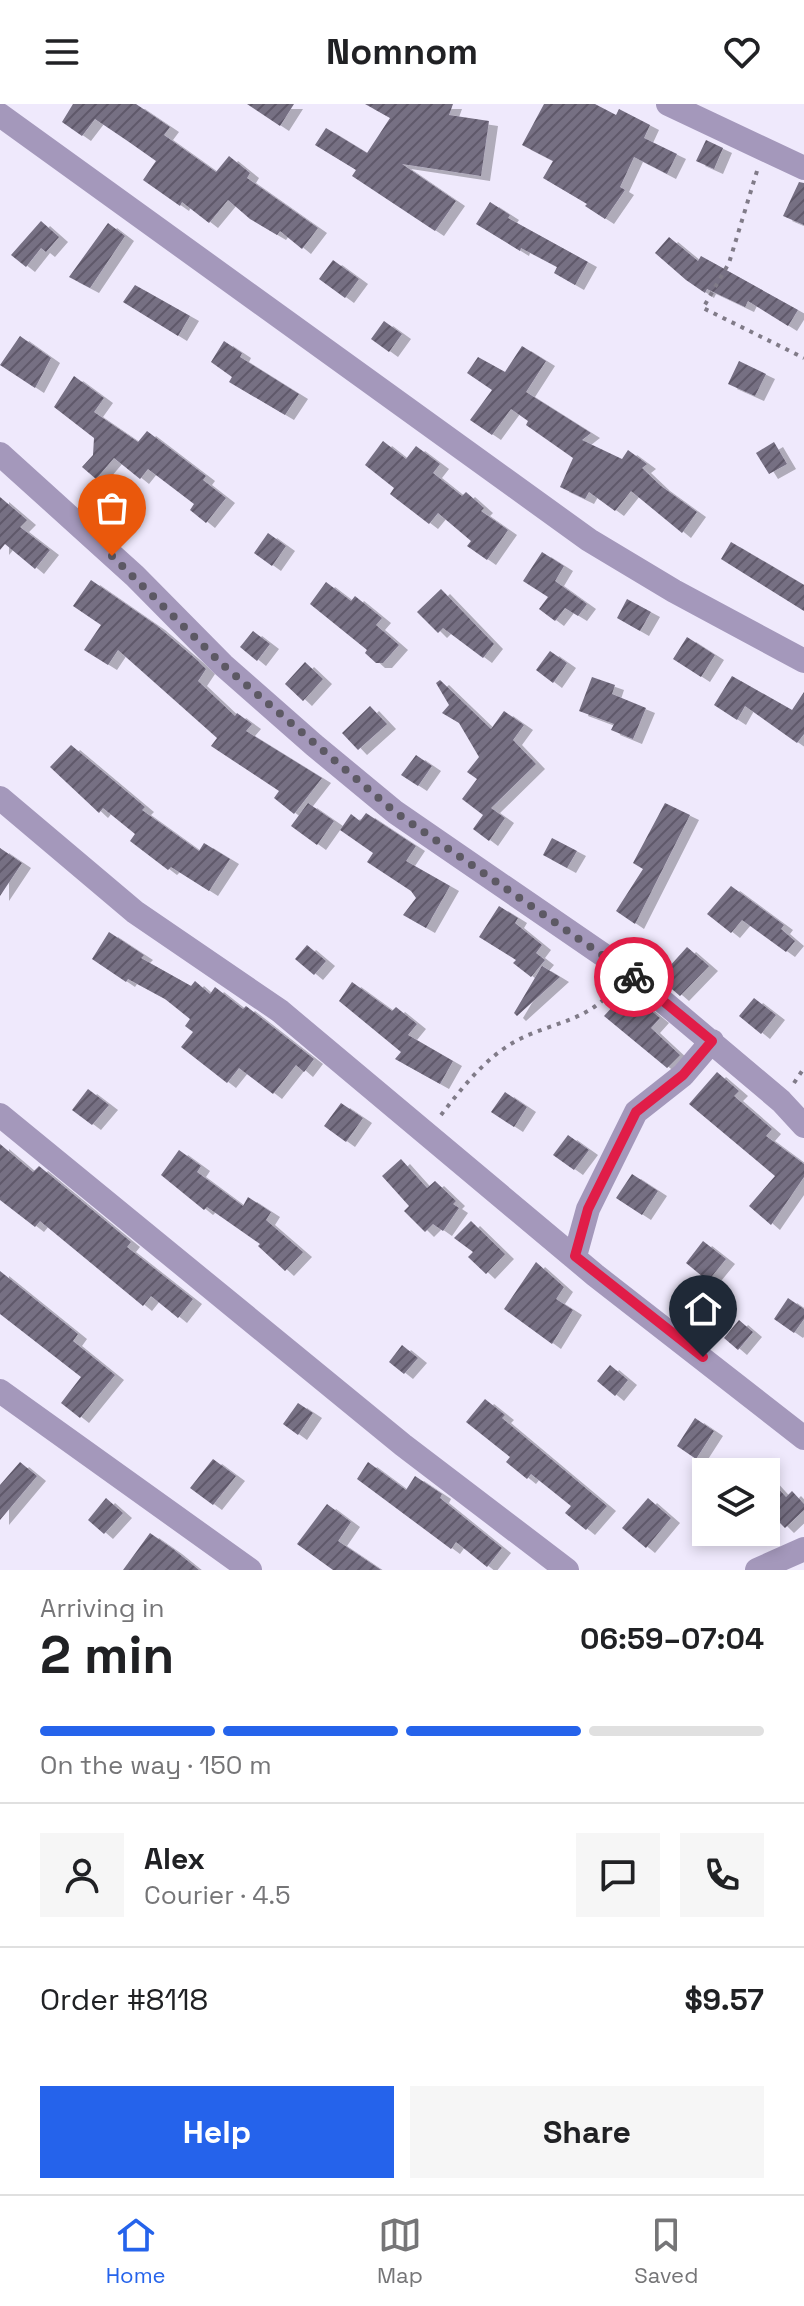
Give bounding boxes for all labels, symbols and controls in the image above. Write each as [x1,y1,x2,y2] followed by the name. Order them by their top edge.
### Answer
[326,29,478,75] text: Nomnom
[40,30,84,74] icon: menu
[720,30,764,74] icon: heart
[78,474,146,556] pin
[90,486,134,530] icon: bag
[594,937,674,1017] courier
[612,955,656,999] icon: bike
[669,1275,737,1357] pin
[681,1287,725,1331] icon: home
[692,1458,780,1546] map controls
[692,1458,780,1546] button: layers
[40,1591,164,1625] text: Arriving in
[580,1619,764,1658] text: 06:59–07:04
[40,1622,174,1688] text: 2 min
[40,1748,272,1782] text: On the way · 150 m
[40,1833,124,1917] button: person
[576,1833,660,1917] button: chat
[680,1833,764,1917] button: phone
[144,1839,205,1878] text: Alex
[144,1878,291,1912] text: Courier · 4.5
[40,1980,208,2019] text: Order #8118
[684,1980,764,2019] text: $9.57
[40,2086,394,2178] button: Help
[410,2086,764,2178] button: Share
[106,2213,166,2289] tab: Home
[377,2213,423,2289] tab: Map
[634,2213,698,2289] tab: Saved

